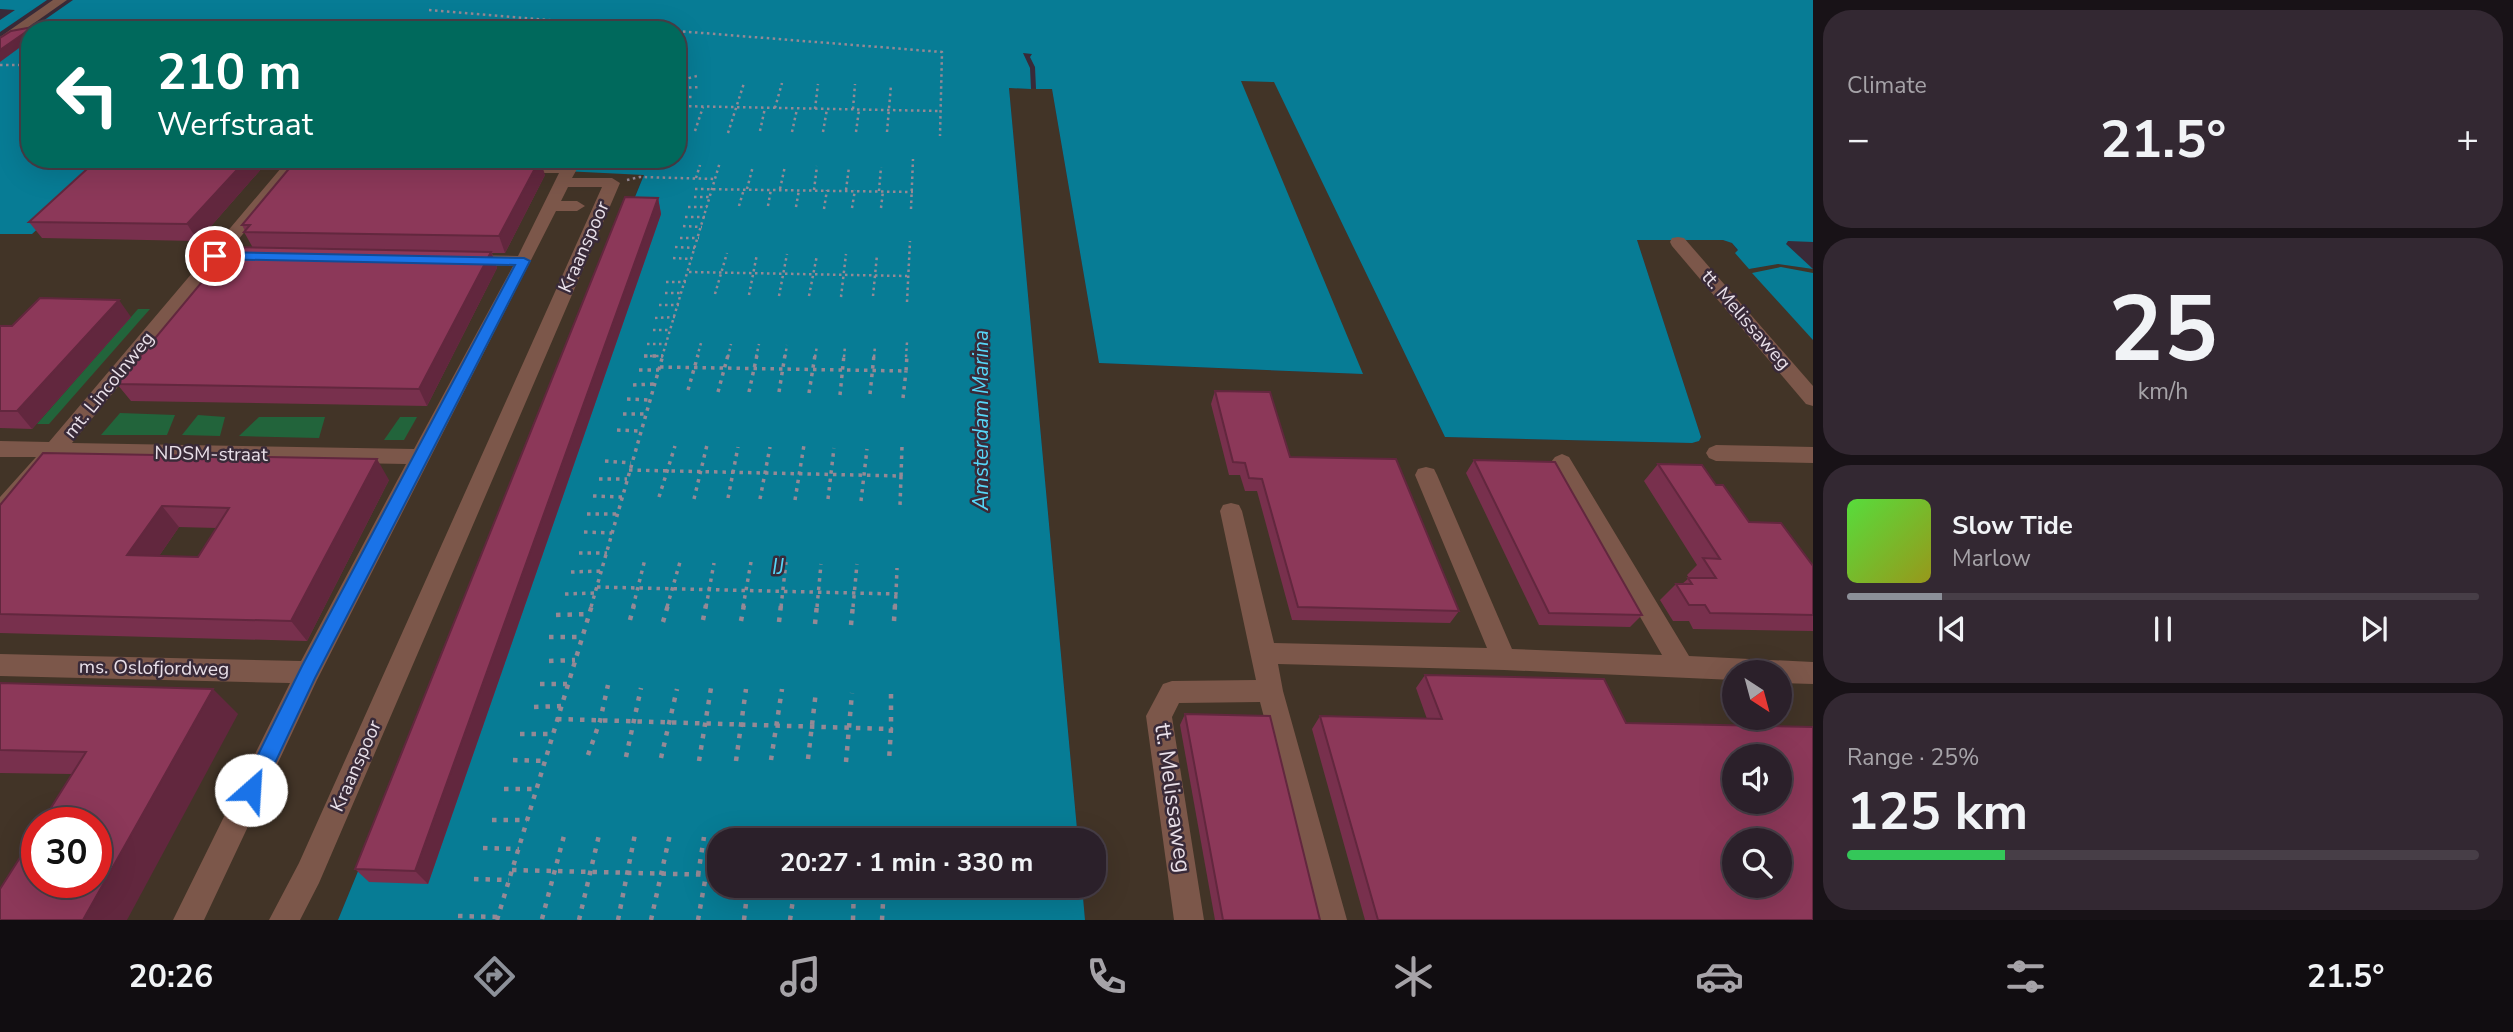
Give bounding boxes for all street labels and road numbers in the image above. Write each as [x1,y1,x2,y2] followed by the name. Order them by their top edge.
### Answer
[552,197,616,297] street label: Kraanspoor
[1695,265,1797,375] street label: tt. Melissaweg
[58,326,160,444] street label: mt. Lincolnweg
[154,440,268,468] street label: NDSM-straat
[79,654,229,682] street label: ms. Oslofjordweg
[324,716,388,816] street label: Kraanspoor
[1147,721,1199,875] street label: tt. Melissaweg

